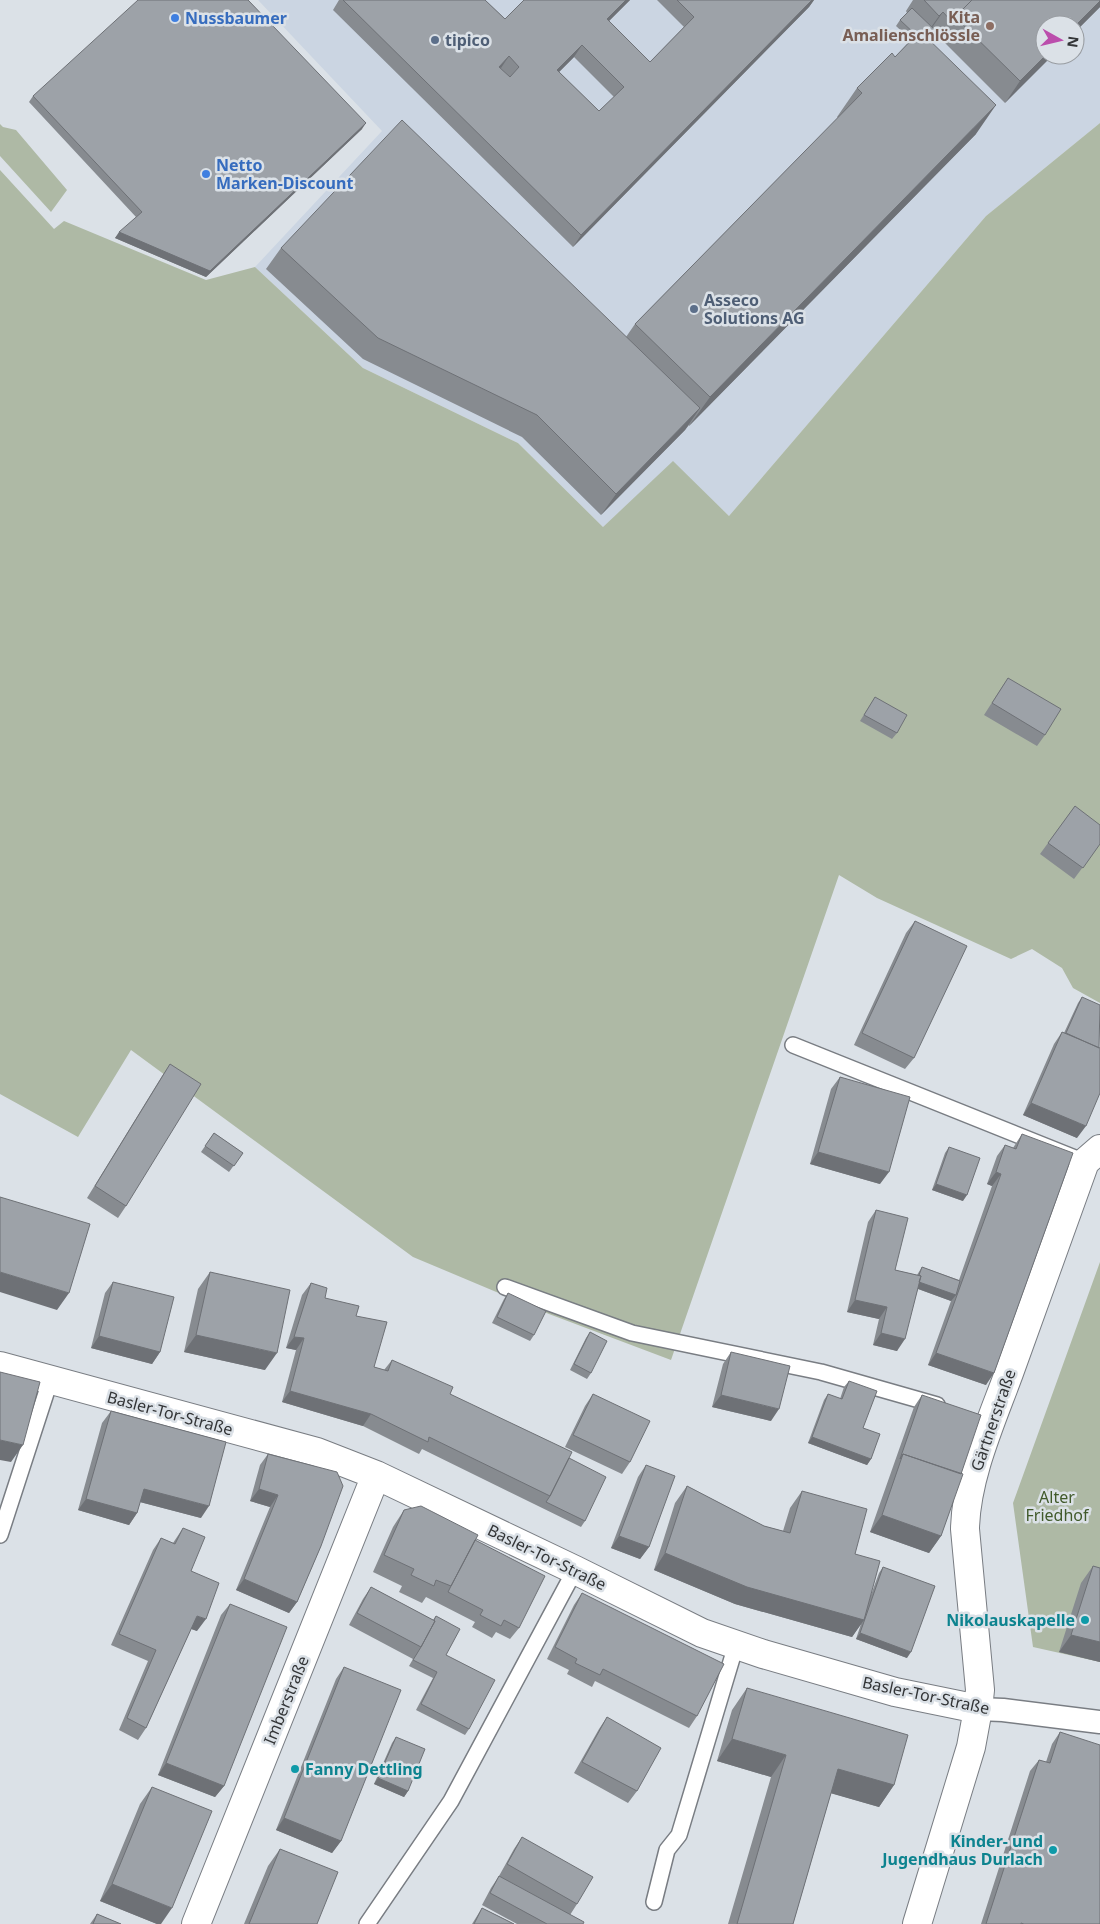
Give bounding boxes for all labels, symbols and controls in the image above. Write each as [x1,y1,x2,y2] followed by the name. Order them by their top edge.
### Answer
[842,6,980,46] place label: Kita Amalienschlössle
[185,7,287,29] place label: Nussbaumer
[169,12,181,24] marker: Nussbaumer
[1035,15,1085,65] north arrow
[984,20,996,32] marker: Kita Amalienschlössle
[445,29,490,51] place label: tipico
[429,34,441,46] marker: tipico
[1063,35,1084,49] text: N
[216,154,353,194] place label: Netto Marken-Discount
[200,168,212,180] marker: Netto Marken-Discount
[704,289,805,329] place label: Asseco Solutions AG
[688,303,700,315] marker: Asseco Solutions AG
[965,1366,1021,1474] street label: Gärtnerstraße
[105,1386,235,1440] street label: Basler-Tor-Straße
[1026,1486,1090,1526] park label: Alter Friedhof
[484,1519,610,1595] street label: Basler-Tor-Straße
[946,1609,1075,1631] place label: Nikolauskapelle
[1079,1614,1091,1626] marker: Nikolauskapelle
[258,1652,314,1748] street label: Imberstraße
[860,1671,992,1719] street label: Basler-Tor-Straße
[305,1758,423,1780] place label: Fanny Dettling
[289,1763,301,1775] marker: Fanny Dettling
[880,1830,1043,1870] place label: Kinder- und Jugendhaus Durlach
[1047,1844,1059,1856] marker: Kinder- und Jugendhaus Durlach

